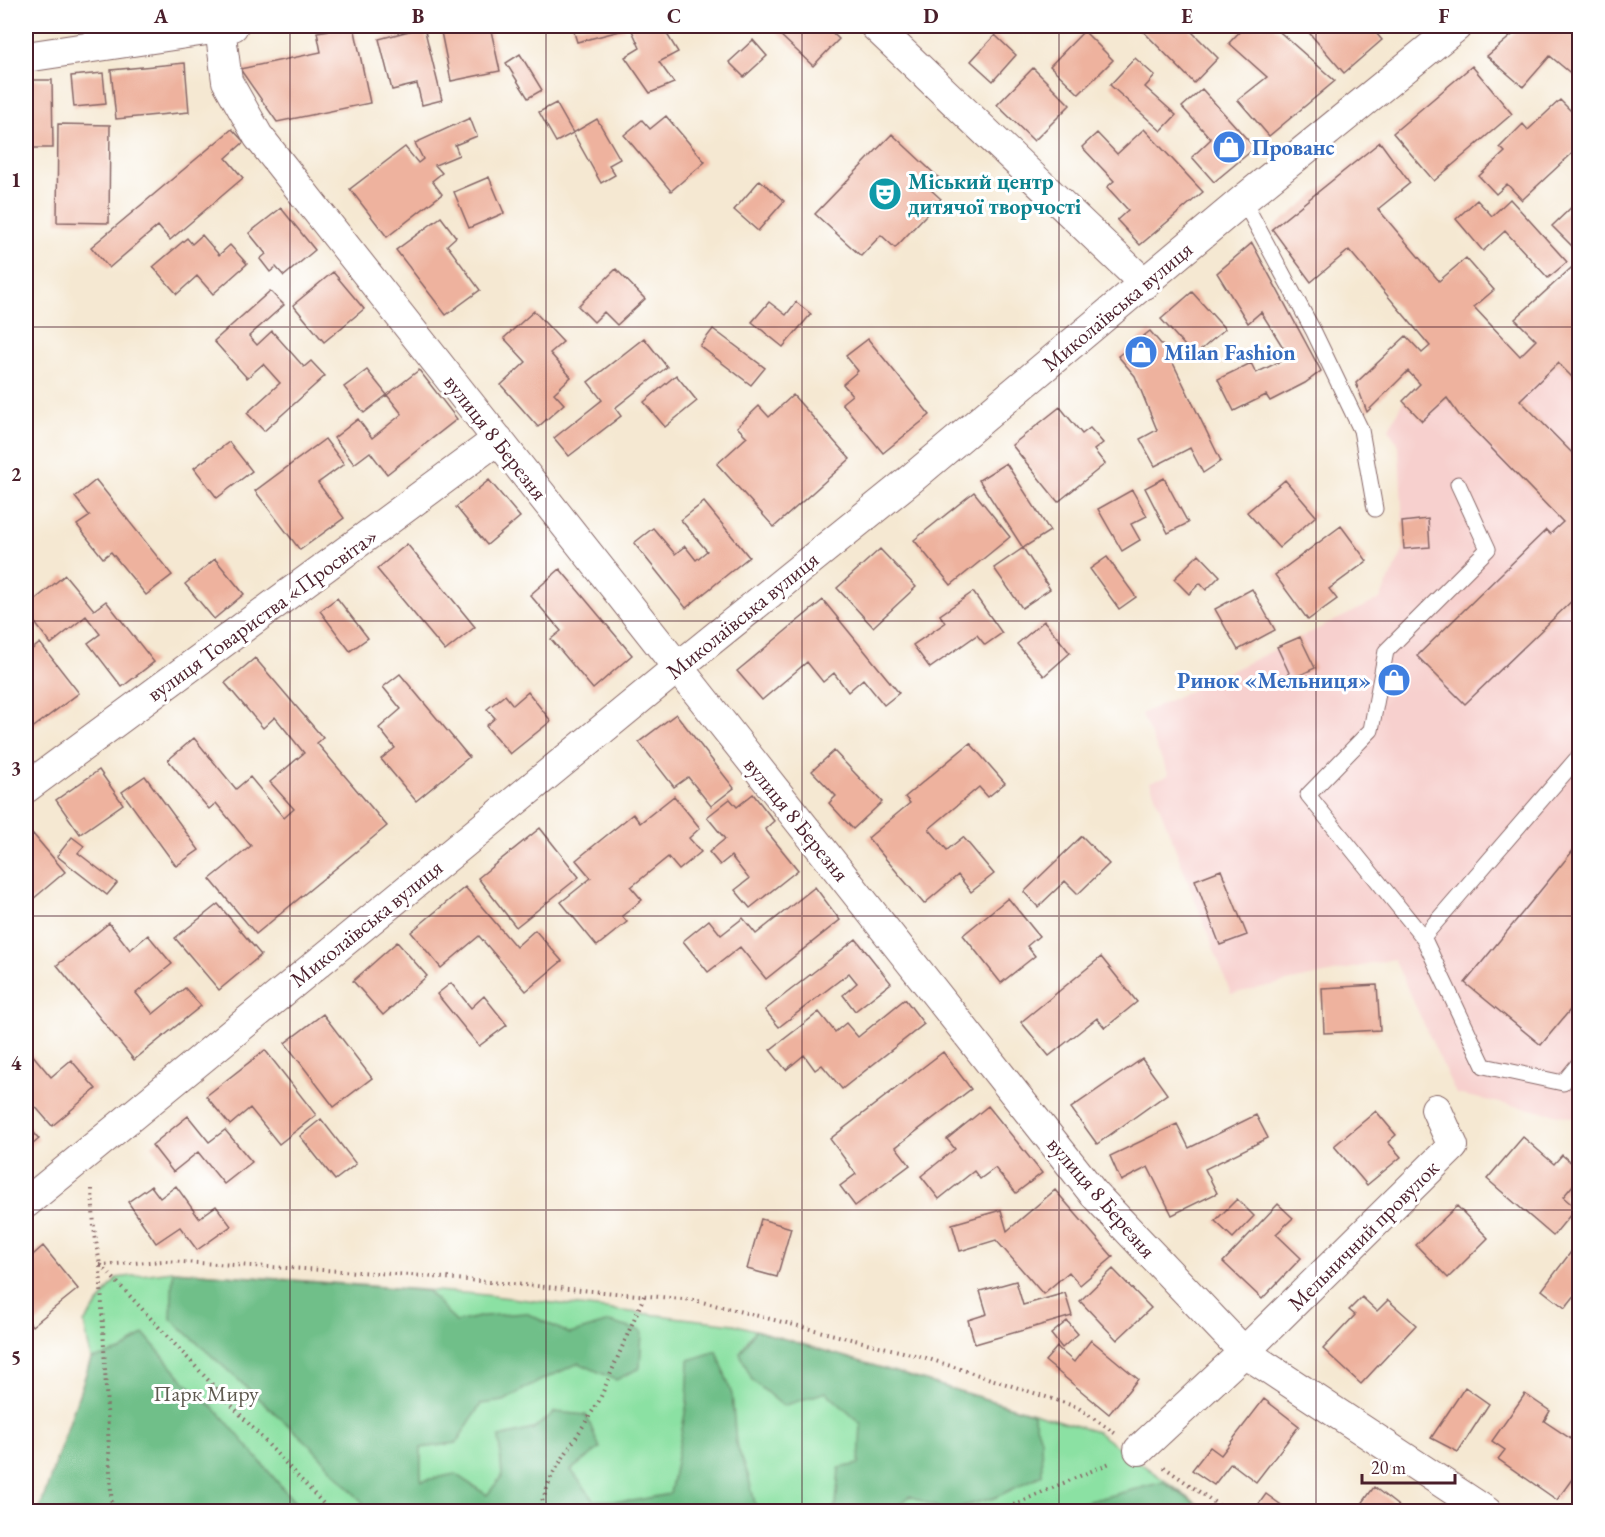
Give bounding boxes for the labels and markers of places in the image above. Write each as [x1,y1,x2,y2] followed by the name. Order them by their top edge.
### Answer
[1211,129,1247,165] shop icon: Прованс
[1252,133,1335,162] place label: Прованс
[908,167,1082,221] place label: Міський центр дитячої творчості
[867,176,903,212] theatre icon: Міський центр дитячої творчості
[1123,334,1159,370] shop icon: Milan Fashion
[1164,338,1296,367] place label: Milan Fashion
[1376,662,1412,698] shop icon: Ринок «Мельниця»
[1177,666,1371,695] place label: Ринок «Мельниця»

